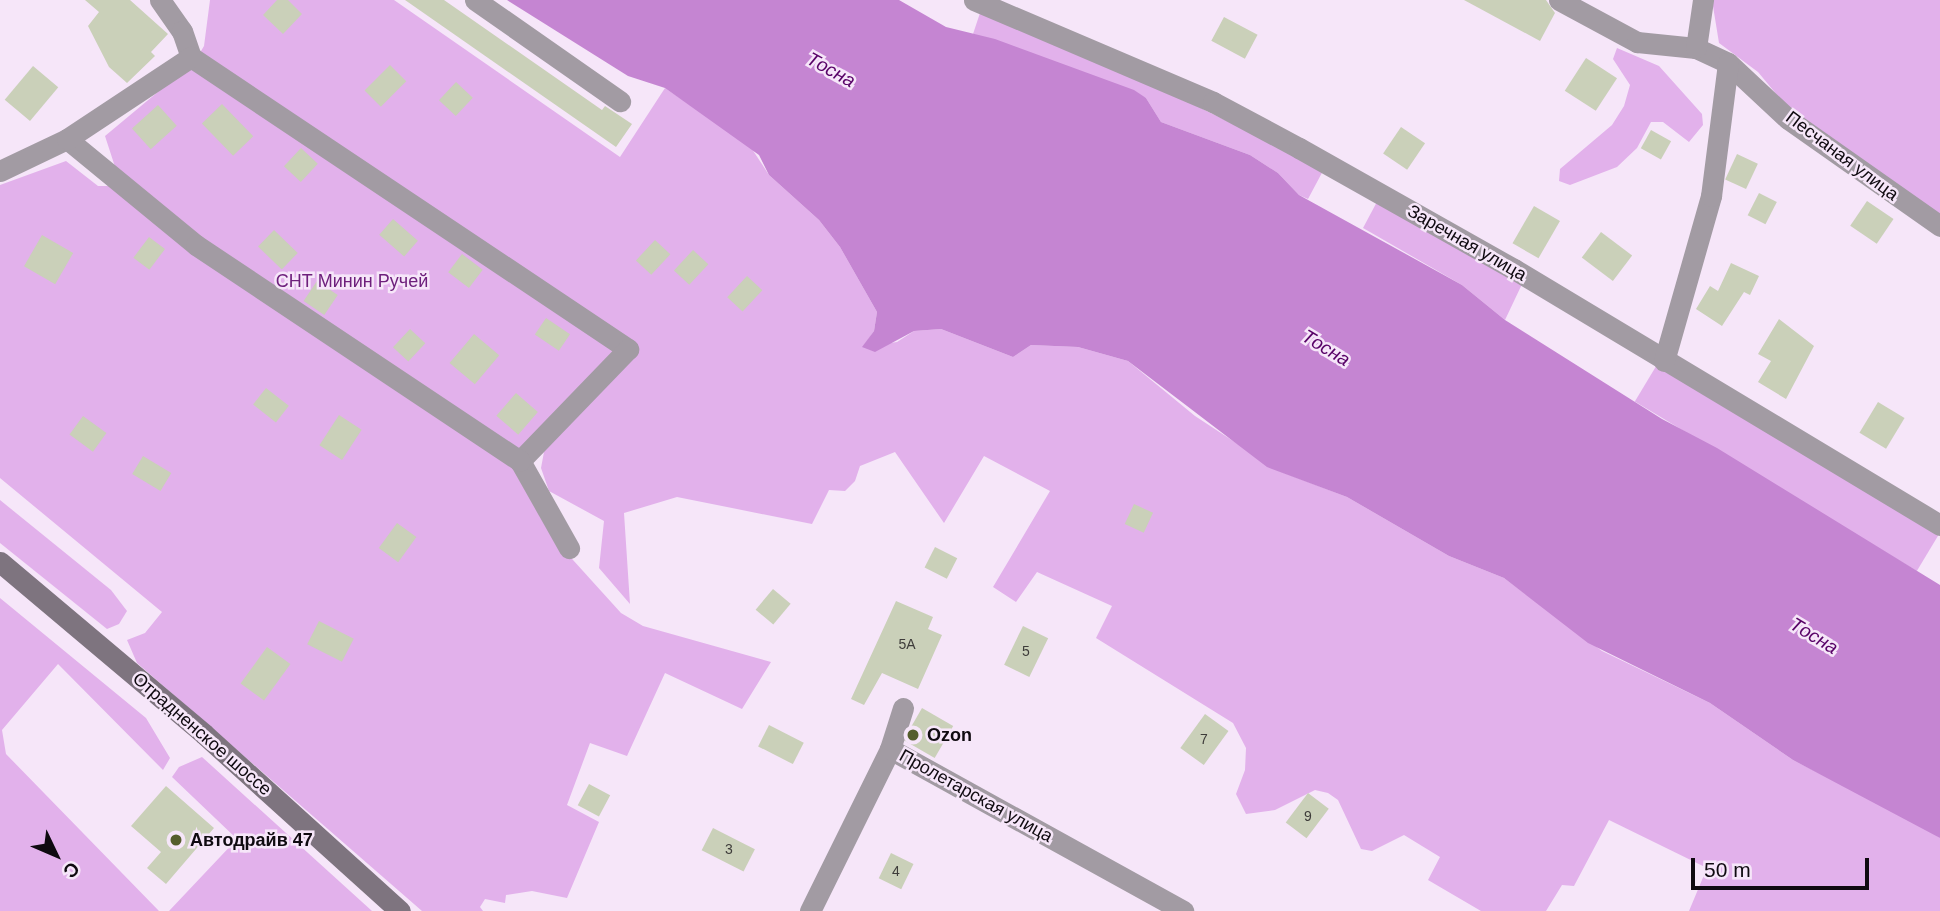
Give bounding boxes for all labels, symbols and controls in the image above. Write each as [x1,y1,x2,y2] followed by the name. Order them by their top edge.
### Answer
[803,47,859,93] water label: Тосна
[1781,107,1903,205] street label: Песчаная улица
[1404,200,1530,286] street label: Заречная улица
[276,270,428,292] park label: СНТ Минин Ручей
[1298,325,1354,371] water label: Тосна
[1786,613,1842,659] water label: Тосна
[898,636,916,652] house number: 5А
[1022,643,1030,659] house number: 5
[128,668,276,800] street label: Отрадненское шоссе
[927,724,972,746] place label: Ozon
[905,727,921,743] marker: Ozon
[1200,731,1208,747] house number: 7
[896,745,1056,847] street label: Пролетарская улица
[1304,808,1312,824] house number: 9
[21,820,91,890] north arrow
[190,829,313,851] place label: Автодрайв 47
[168,832,184,848] marker: Автодрайв 47
[725,841,733,857] house number: 3
[1695,844,1874,888] scale bar
[59,858,84,882] text: С
[1704,858,1751,881] text: 50 m
[892,863,900,879] house number: 4

